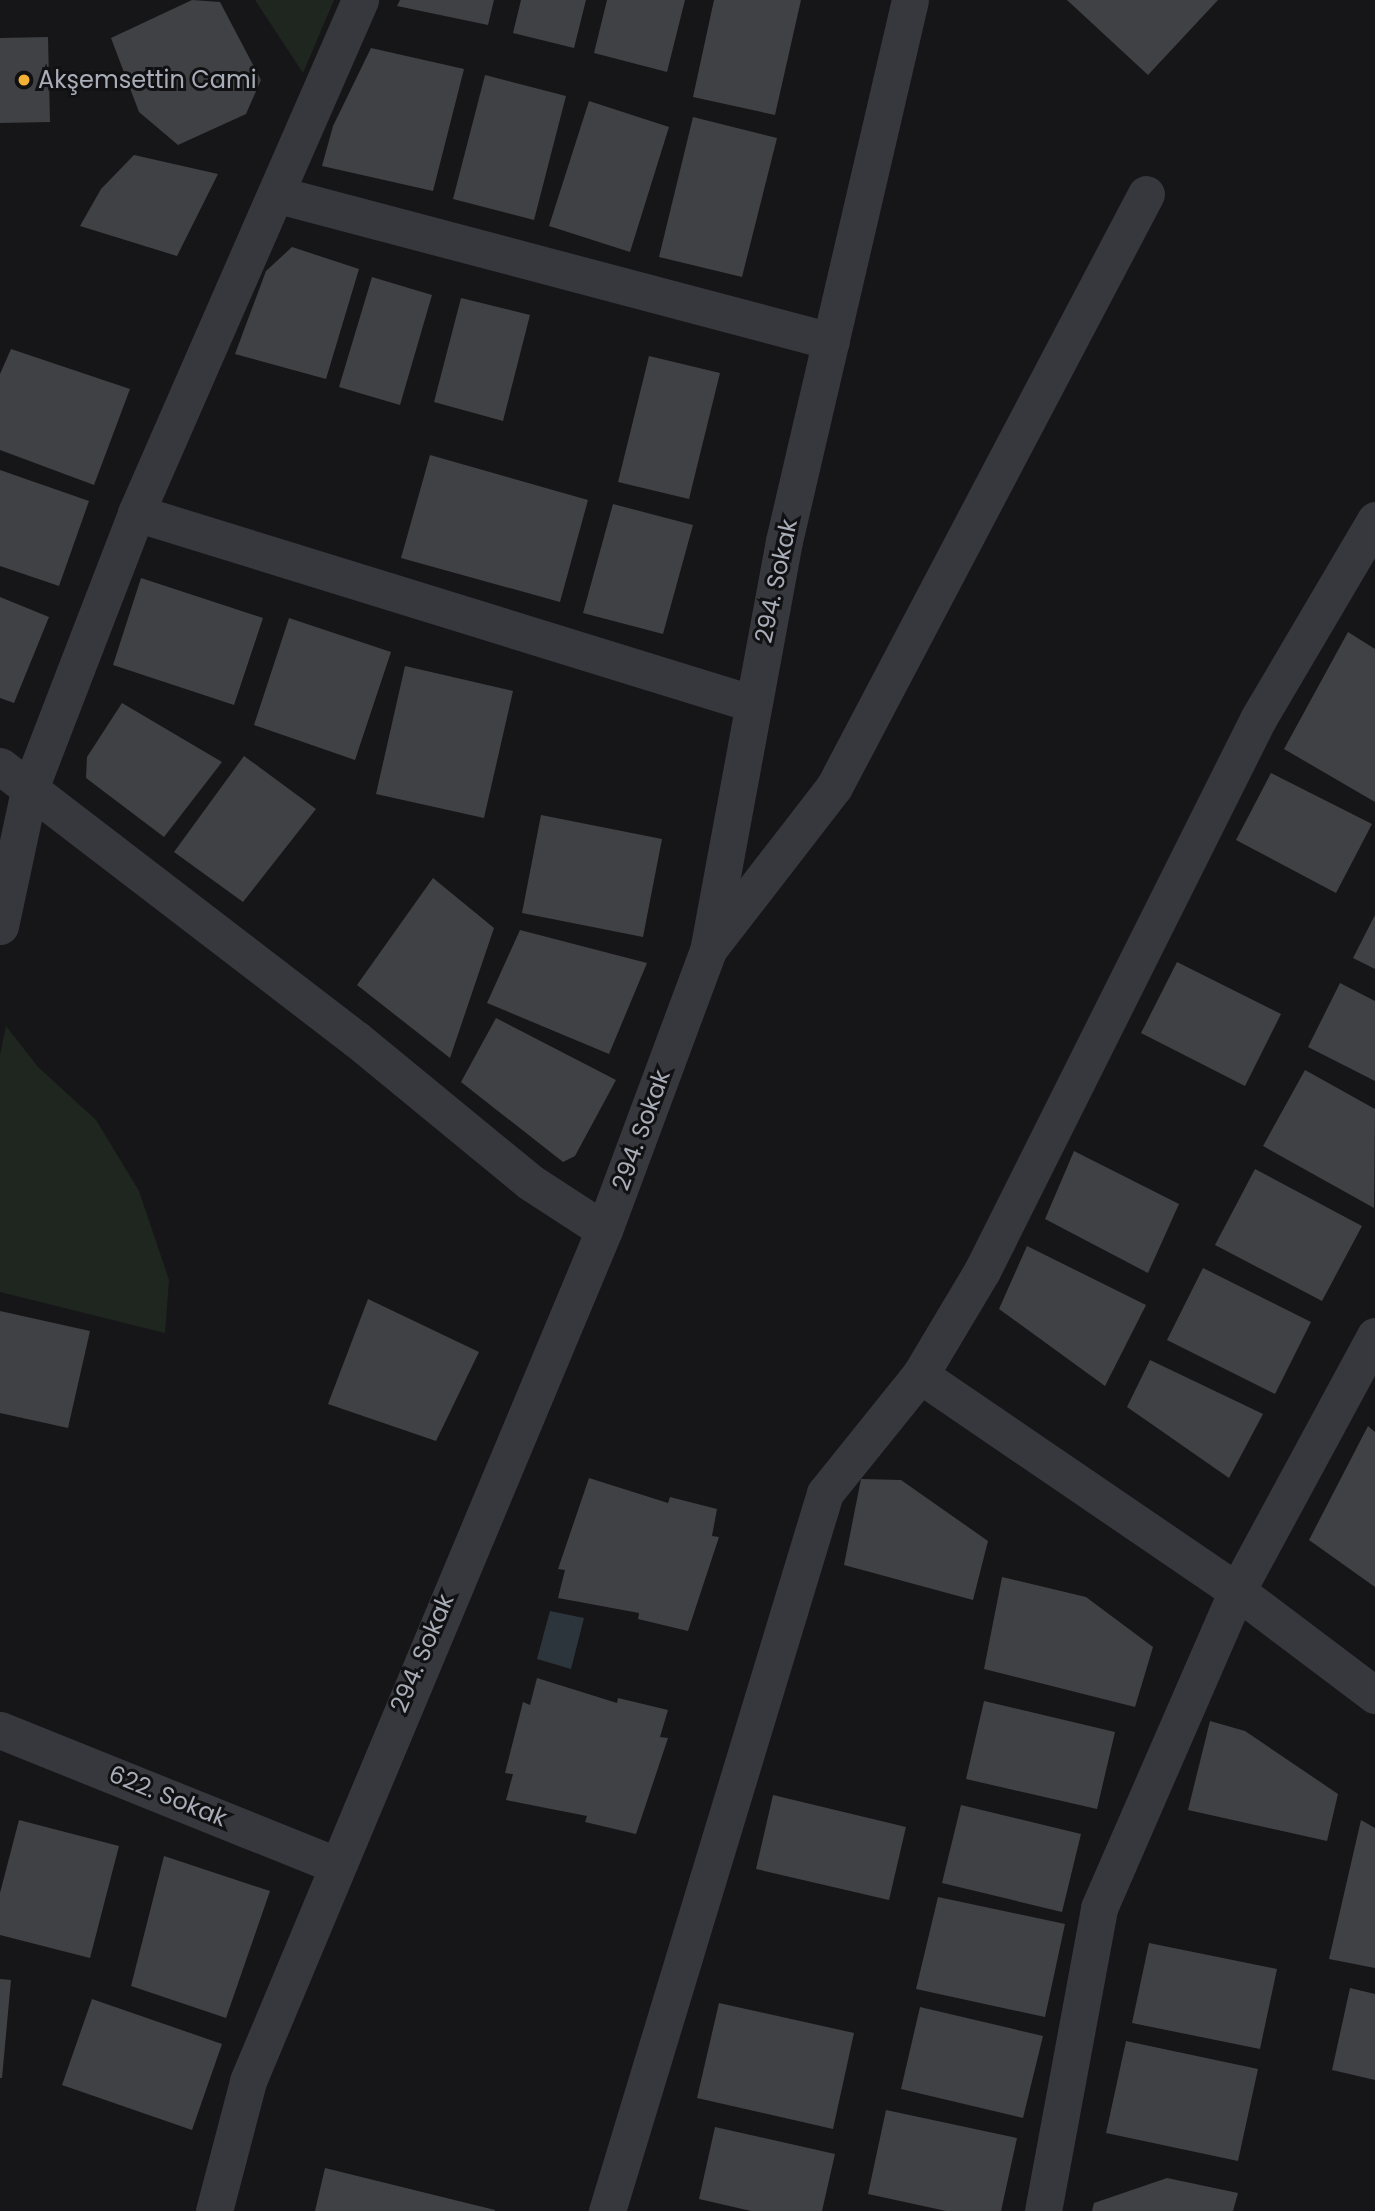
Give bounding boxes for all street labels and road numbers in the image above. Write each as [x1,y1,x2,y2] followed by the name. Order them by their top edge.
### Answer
[749,516,803,646] street label: 294. Sokak
[606,1066,676,1194] street label: 294. Sokak
[384,1589,460,1717] street label: 294. Sokak
[105,1759,231,1833] street label: 622. Sokak

